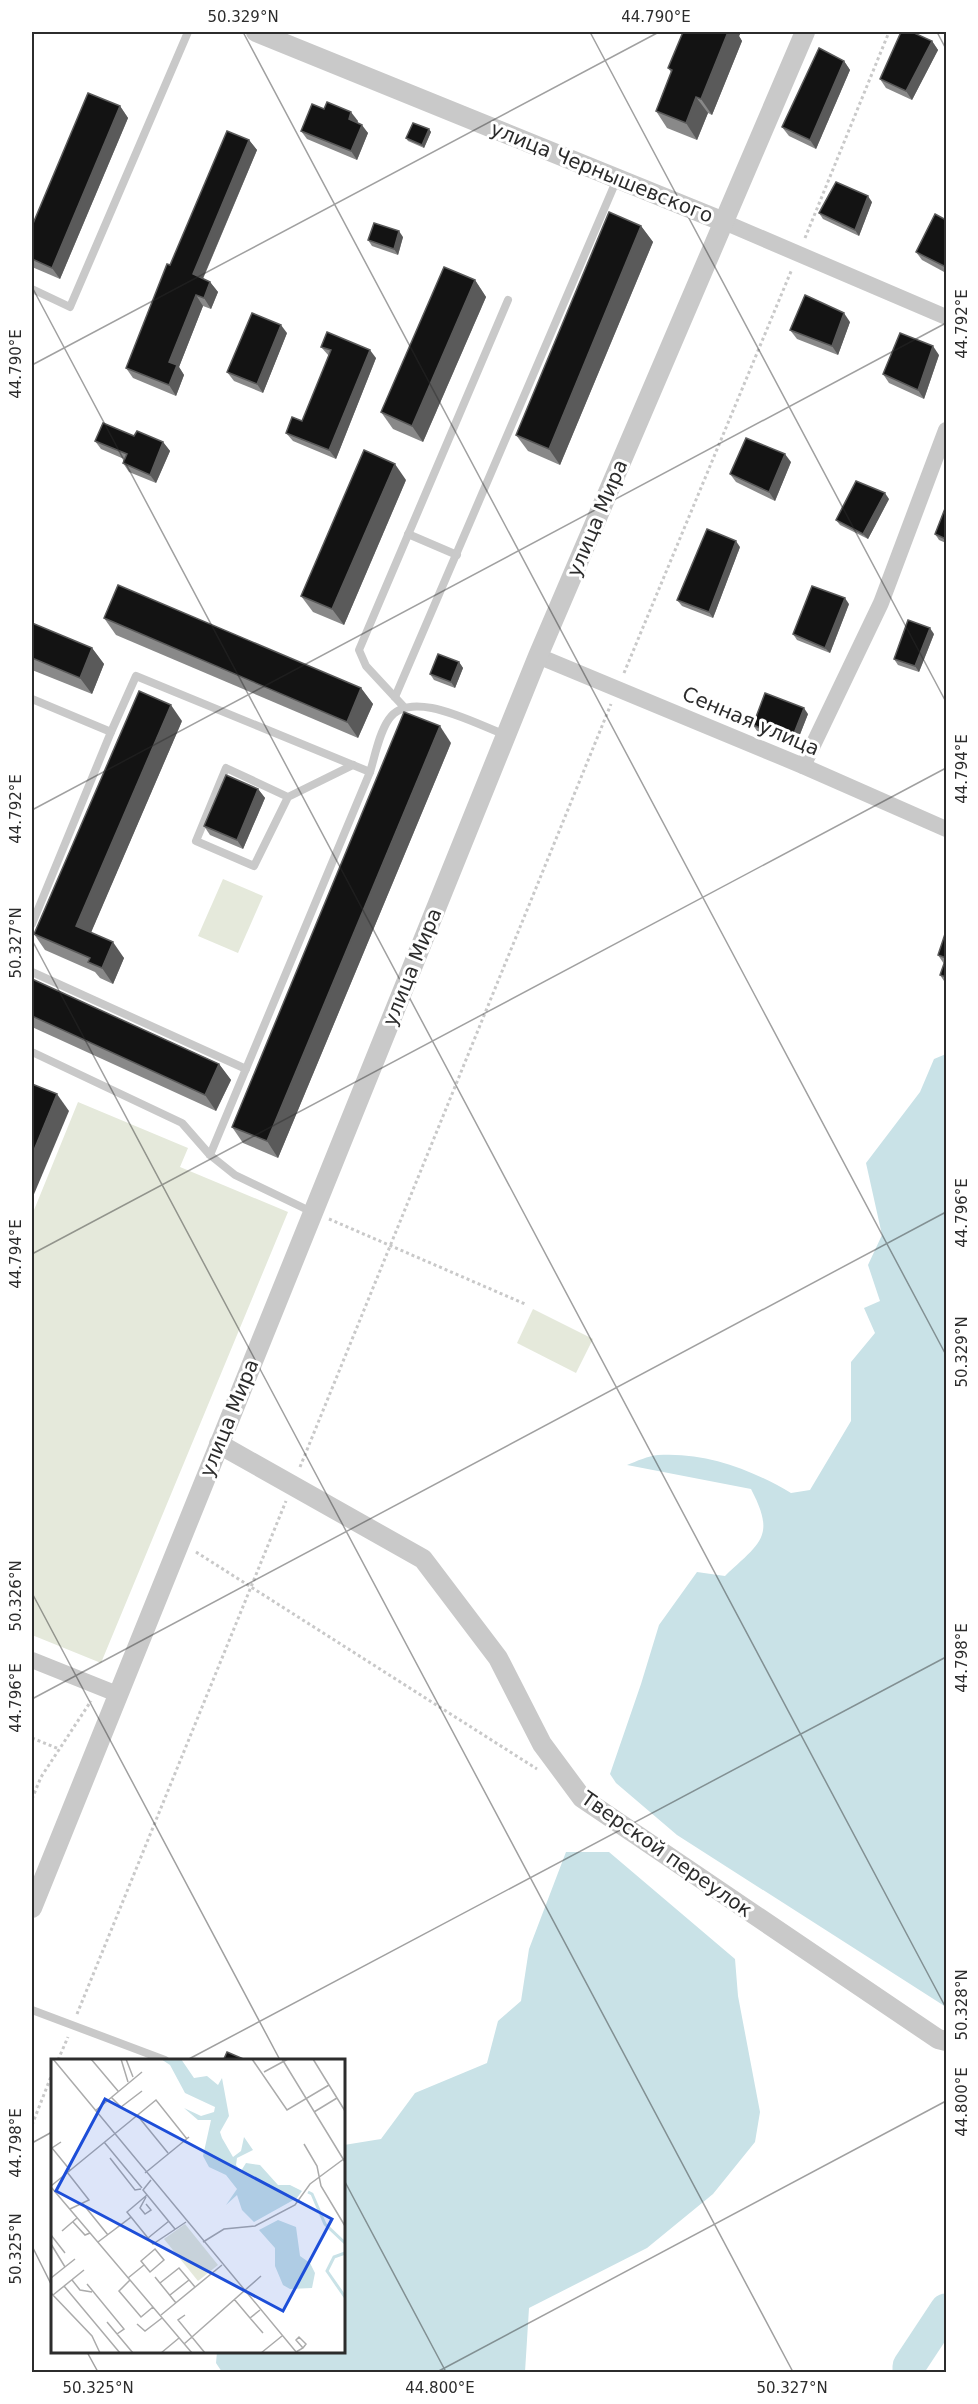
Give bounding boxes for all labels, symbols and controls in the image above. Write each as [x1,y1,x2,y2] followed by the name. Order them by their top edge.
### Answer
[207,8,279,26] text: 50.329°N
[621,8,691,26] text: 44.790°E
[487,116,717,228] street label: улица Чернышевского
[953,289,971,359] text: 44.792°E
[7,329,25,399] text: 44.790°E
[562,456,632,580] street label: улица Мира
[679,681,823,761] street label: Сенная улица
[953,734,971,804] text: 44.794°E
[7,774,25,844] text: 44.792°E
[377,905,447,1029] street label: улица Мира
[7,907,25,979] text: 50.327°N
[953,1178,971,1248] text: 44.796°E
[7,1219,25,1289] text: 44.794°E
[953,1316,971,1388] text: 50.329°N
[194,1356,264,1480] street label: улица Мира
[7,1560,25,1632] text: 50.326°N
[953,1623,971,1693] text: 44.798°E
[7,1663,25,1733] text: 44.796°E
[576,1785,757,1922] street label: Тверской переулок
[953,1969,971,2041] text: 50.328°N
[51,2059,345,2353] inset map
[953,2067,971,2137] text: 44.800°E
[7,2108,25,2178] text: 44.798°E
[7,2213,25,2285] text: 50.325°N
[62,2379,134,2397] text: 50.325°N
[405,2379,475,2397] text: 44.800°E
[756,2379,828,2397] text: 50.327°N

